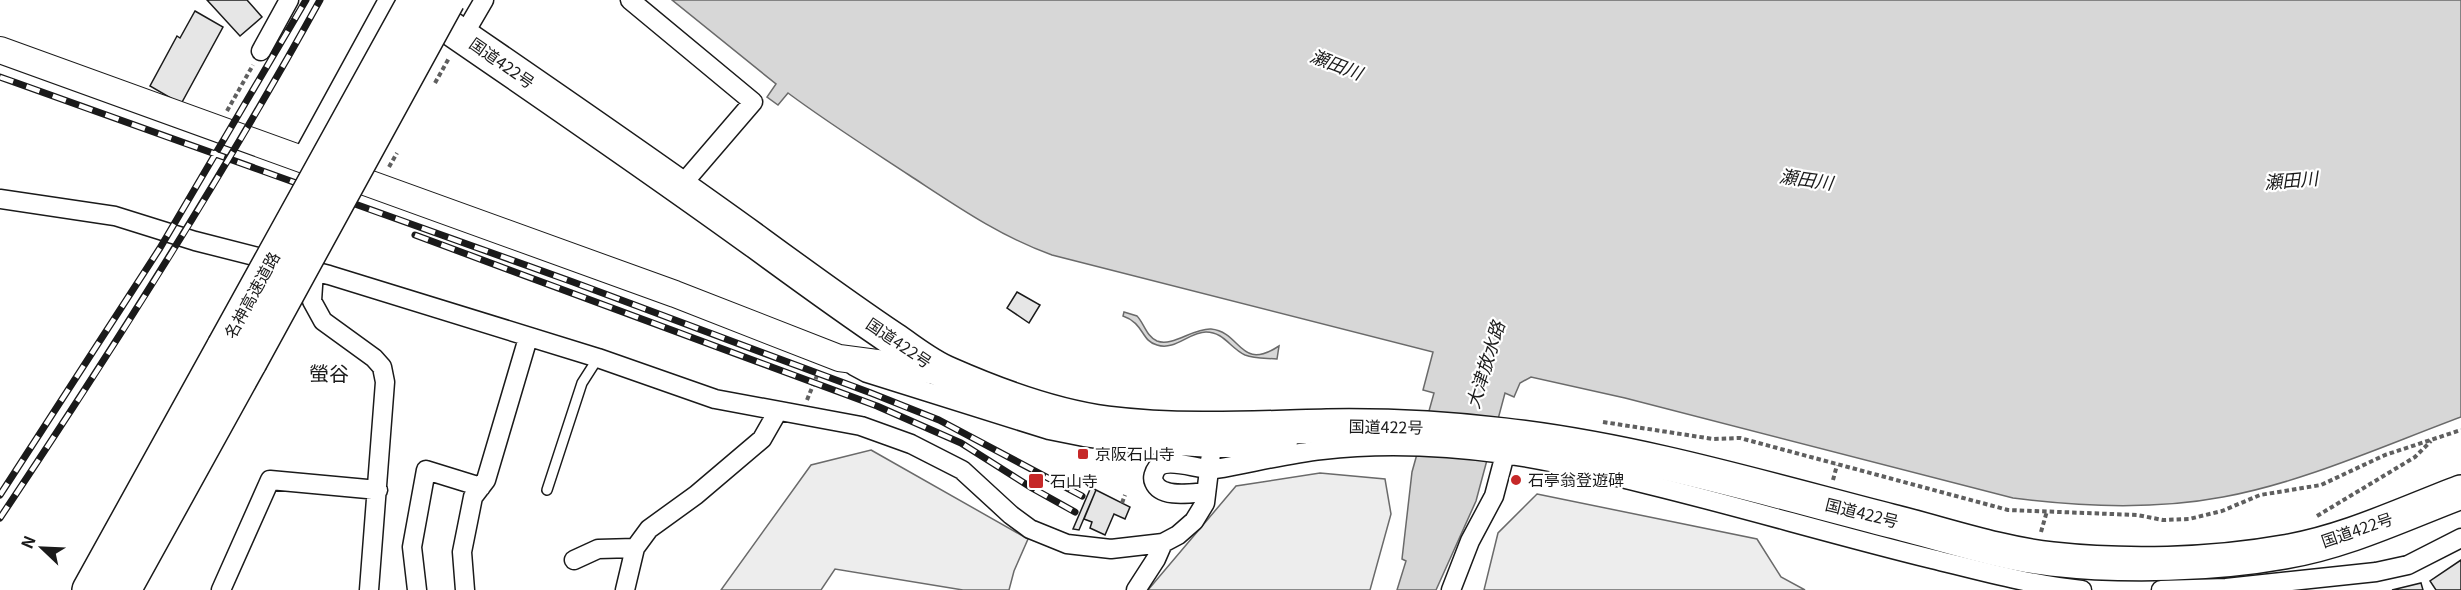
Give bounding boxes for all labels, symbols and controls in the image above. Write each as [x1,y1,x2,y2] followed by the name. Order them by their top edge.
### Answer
[465,31,540,93] street label: 国道422号
[1307,41,1368,86] water label: 瀬田川
[1778,161,1837,195] water label: 瀬田川
[2263,164,2321,194] water label: 瀬田川
[217,247,285,342] street label: 名神高速道路
[862,311,937,373] street label: 国道422号
[1458,316,1510,411] water label: 大津放水路
[309,358,349,387] district label: 螢谷
[1348,413,1424,439] street label: 国道422号
[1095,441,1175,465] place label: 京阪石山寺
[1076,447,1090,461] marker: 京阪石山寺
[1528,467,1624,491] place label: 石亭翁登遊碑
[1050,468,1098,492] place label: 石山寺
[1027,472,1045,490] marker: 石山寺
[1509,473,1523,487] marker: 石亭翁登遊碑
[1823,491,1901,533] street label: 国道422号
[2317,506,2396,553] street label: 国道422号
[12,518,72,578] north arrow
[14,532,41,552] text: N

